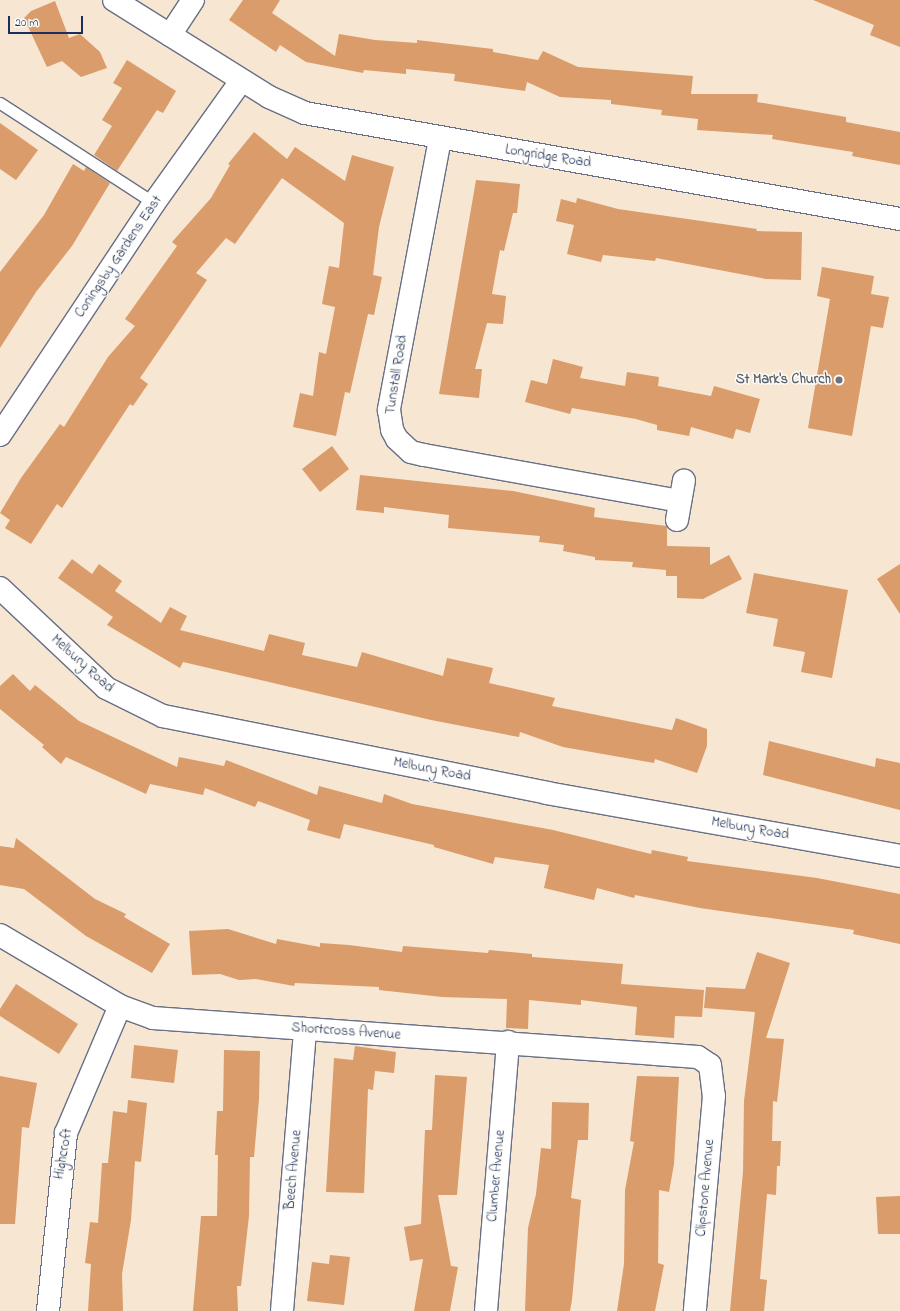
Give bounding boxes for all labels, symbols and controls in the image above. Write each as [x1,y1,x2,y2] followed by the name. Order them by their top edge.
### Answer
[10,8,85,34] scale bar
[15,14,38,32] text: 20 m
[504,142,592,172] street label: Longridge Road
[72,193,166,321] street label: Coningsby Gardens East
[382,334,412,416] street label: Tunstall Road
[736,372,831,388] place label: St Mark's Church
[834,375,844,385] marker: St Mark's Church
[47,631,117,697] street label: Melbury Road
[392,754,472,786] street label: Melbury Road
[710,814,790,844] street label: Melbury Road
[291,1020,401,1044] street label: Shortcross Avenue
[51,1127,77,1181] street label: Highcroft
[282,1129,306,1211] street label: Beech Avenue
[485,1129,509,1223] street label: Clumber Avenue
[693,1139,719,1237] street label: Clipstone Avenue

